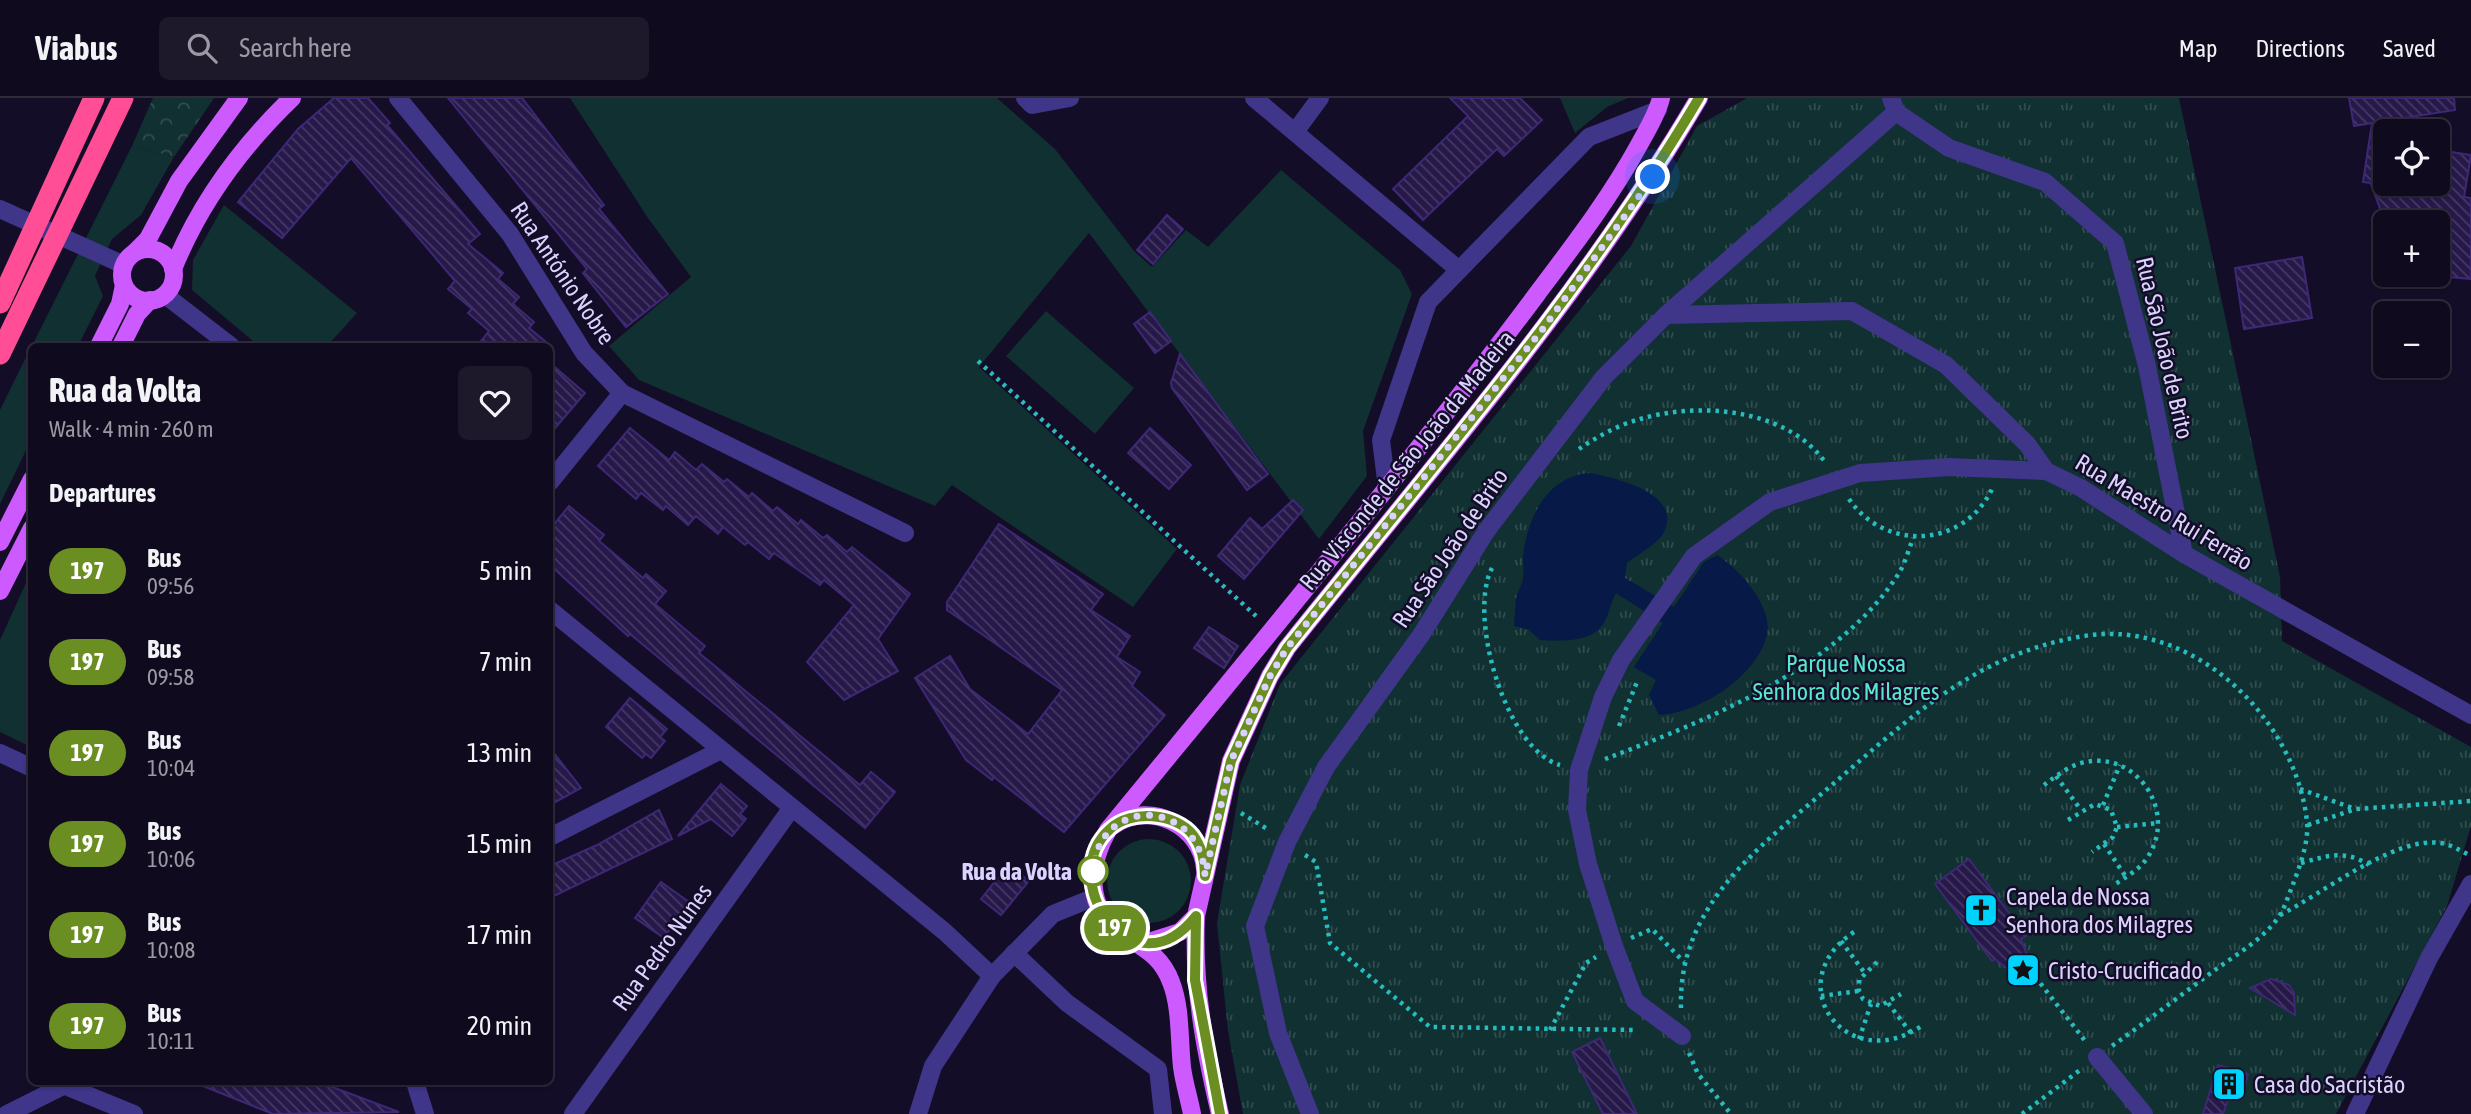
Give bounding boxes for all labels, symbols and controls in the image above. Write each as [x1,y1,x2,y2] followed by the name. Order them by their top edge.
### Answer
[159,17,649,80] search box
[35,29,117,67] text: Viabus
[183,29,221,67] icon: search
[239,33,352,63] text: Search here
[2179,35,2217,62] text: Map
[2255,35,2345,62] text: Directions
[2383,35,2436,62] text: Saved
[2373,119,2450,378] map controls
[2373,119,2450,196] button: locate
[1635,159,1670,194] your location
[505,197,621,349] street label: Rua António Nobre
[2373,210,2450,287] button: +
[2131,254,2199,442] street label: Rua São João de Brito
[2373,301,2450,378] button: −
[1294,325,1520,595] street label: Rua Visconde de São João da Madeira
[458,366,532,440] button: heart
[49,371,201,409] text: Rua da Volta
[49,416,213,442] text: Walk · 4 min · 260 m
[2071,448,2257,576] street label: Rua Maestro Rui Ferrão
[1387,463,1513,633] street label: Rua São João de Brito
[49,478,156,508] text: Departures
[147,543,181,573] text: Bus
[479,556,532,586] text: 5 min
[71,557,104,584] text: 197
[147,573,194,599] text: 09:56
[147,634,181,664] text: Bus
[479,647,532,677] text: 7 min
[71,648,104,675] text: 197
[1753,650,1939,705] park label: Parque Nossa Senhora dos Milagres
[147,664,194,690] text: 09:58
[147,725,181,755] text: Bus
[467,738,532,768] text: 13 min
[71,739,104,766] text: 197
[147,755,195,781] text: 10:04
[147,816,181,846] text: Bus
[467,829,532,859] text: 15 min
[71,830,104,857] text: 197
[147,846,195,872] text: 10:06
[1078,856,1108,886] marker: Rua da Volta
[961,858,1072,885] place label: Rua da Volta
[607,878,717,1016] street label: Rua Pedro Nunes
[2006,883,2193,938] place label: Capela de Nossa Senhora dos Milagres
[1962,891,2000,929] church icon: Capela de Nossa Senhora dos Milagres
[1075,905,1155,951] line badge: 197
[147,907,181,937] text: Bus
[1098,914,1132,941] text: 197
[467,920,532,950] text: 17 min
[71,921,104,948] text: 197
[147,937,195,963] text: 10:08
[2004,951,2042,989] place icon: Cristo-Crucificado
[2048,957,2203,984] place label: Cristo-Crucificado
[147,998,181,1028] text: Bus
[467,1011,532,1041] text: 20 min
[71,1012,104,1039] text: 197
[147,1028,195,1054] text: 10:11
[2210,1065,2248,1103] building icon: Casa do Sacristão
[2254,1071,2405,1098] place label: Casa do Sacristão

